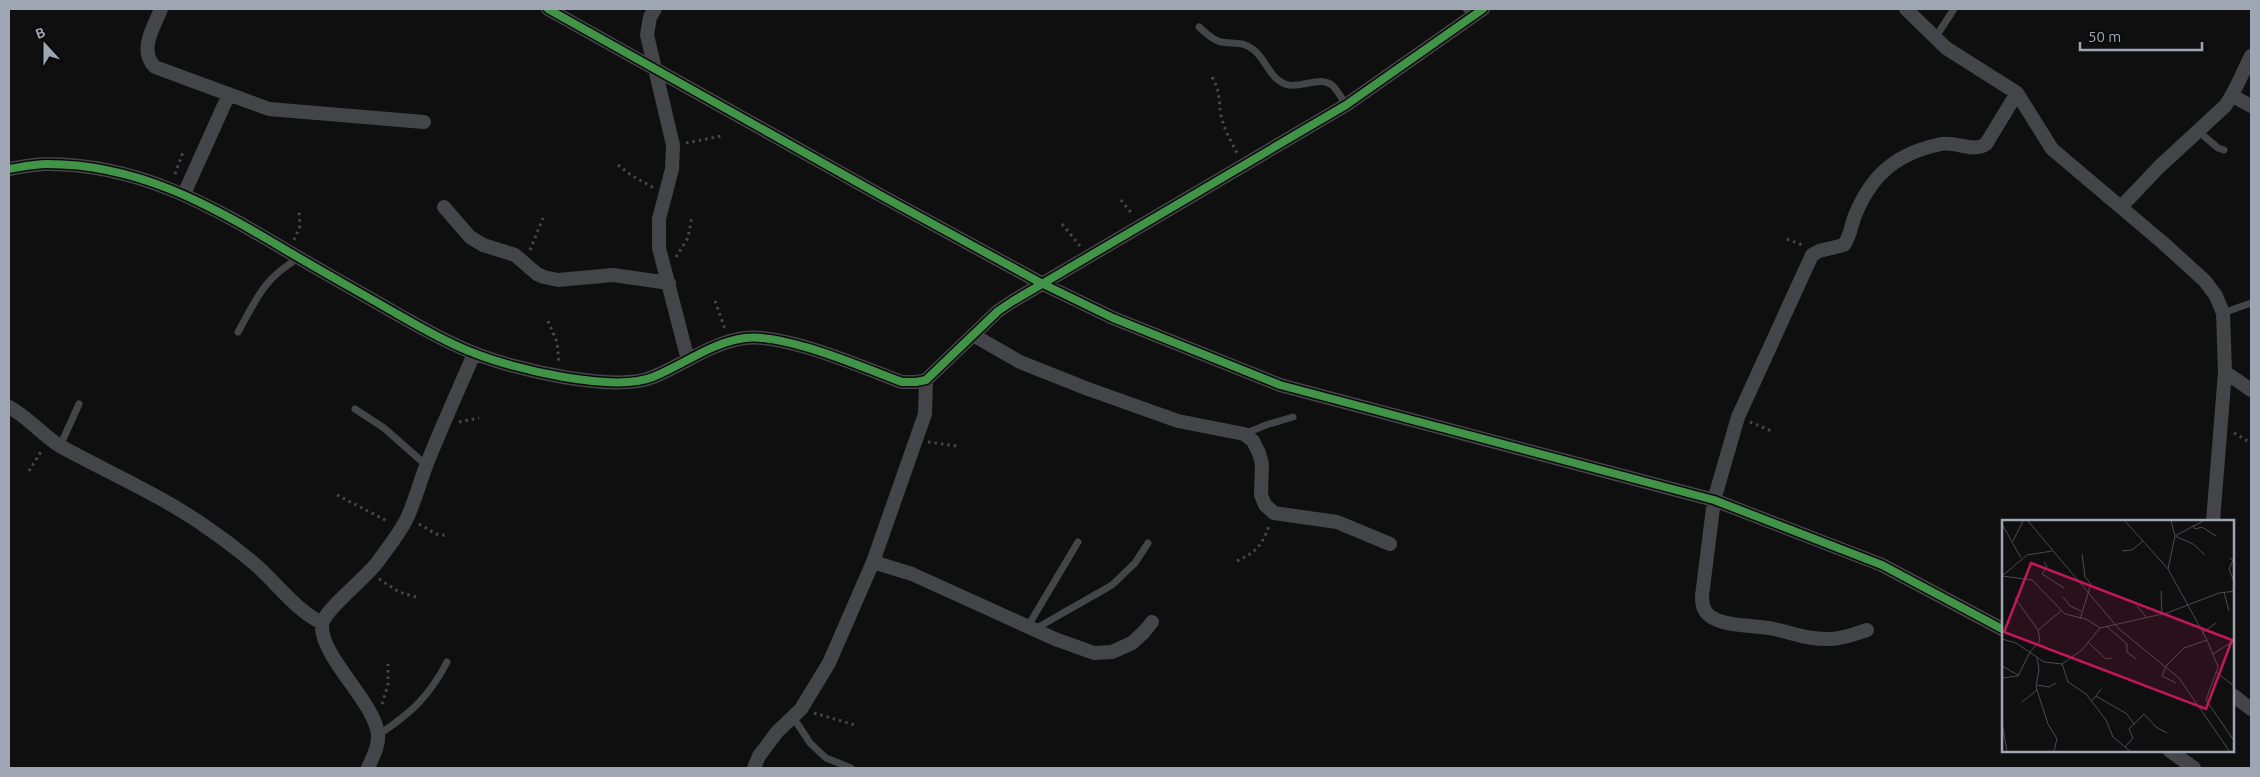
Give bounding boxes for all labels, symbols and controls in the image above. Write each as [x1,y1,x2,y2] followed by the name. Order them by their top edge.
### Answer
[20,20,70,70] north arrow
[2080,20,2202,52] scale bar
[33,24,48,42] text: B
[2088,28,2121,45] text: 50 m
[2002,520,2235,752] inset map

